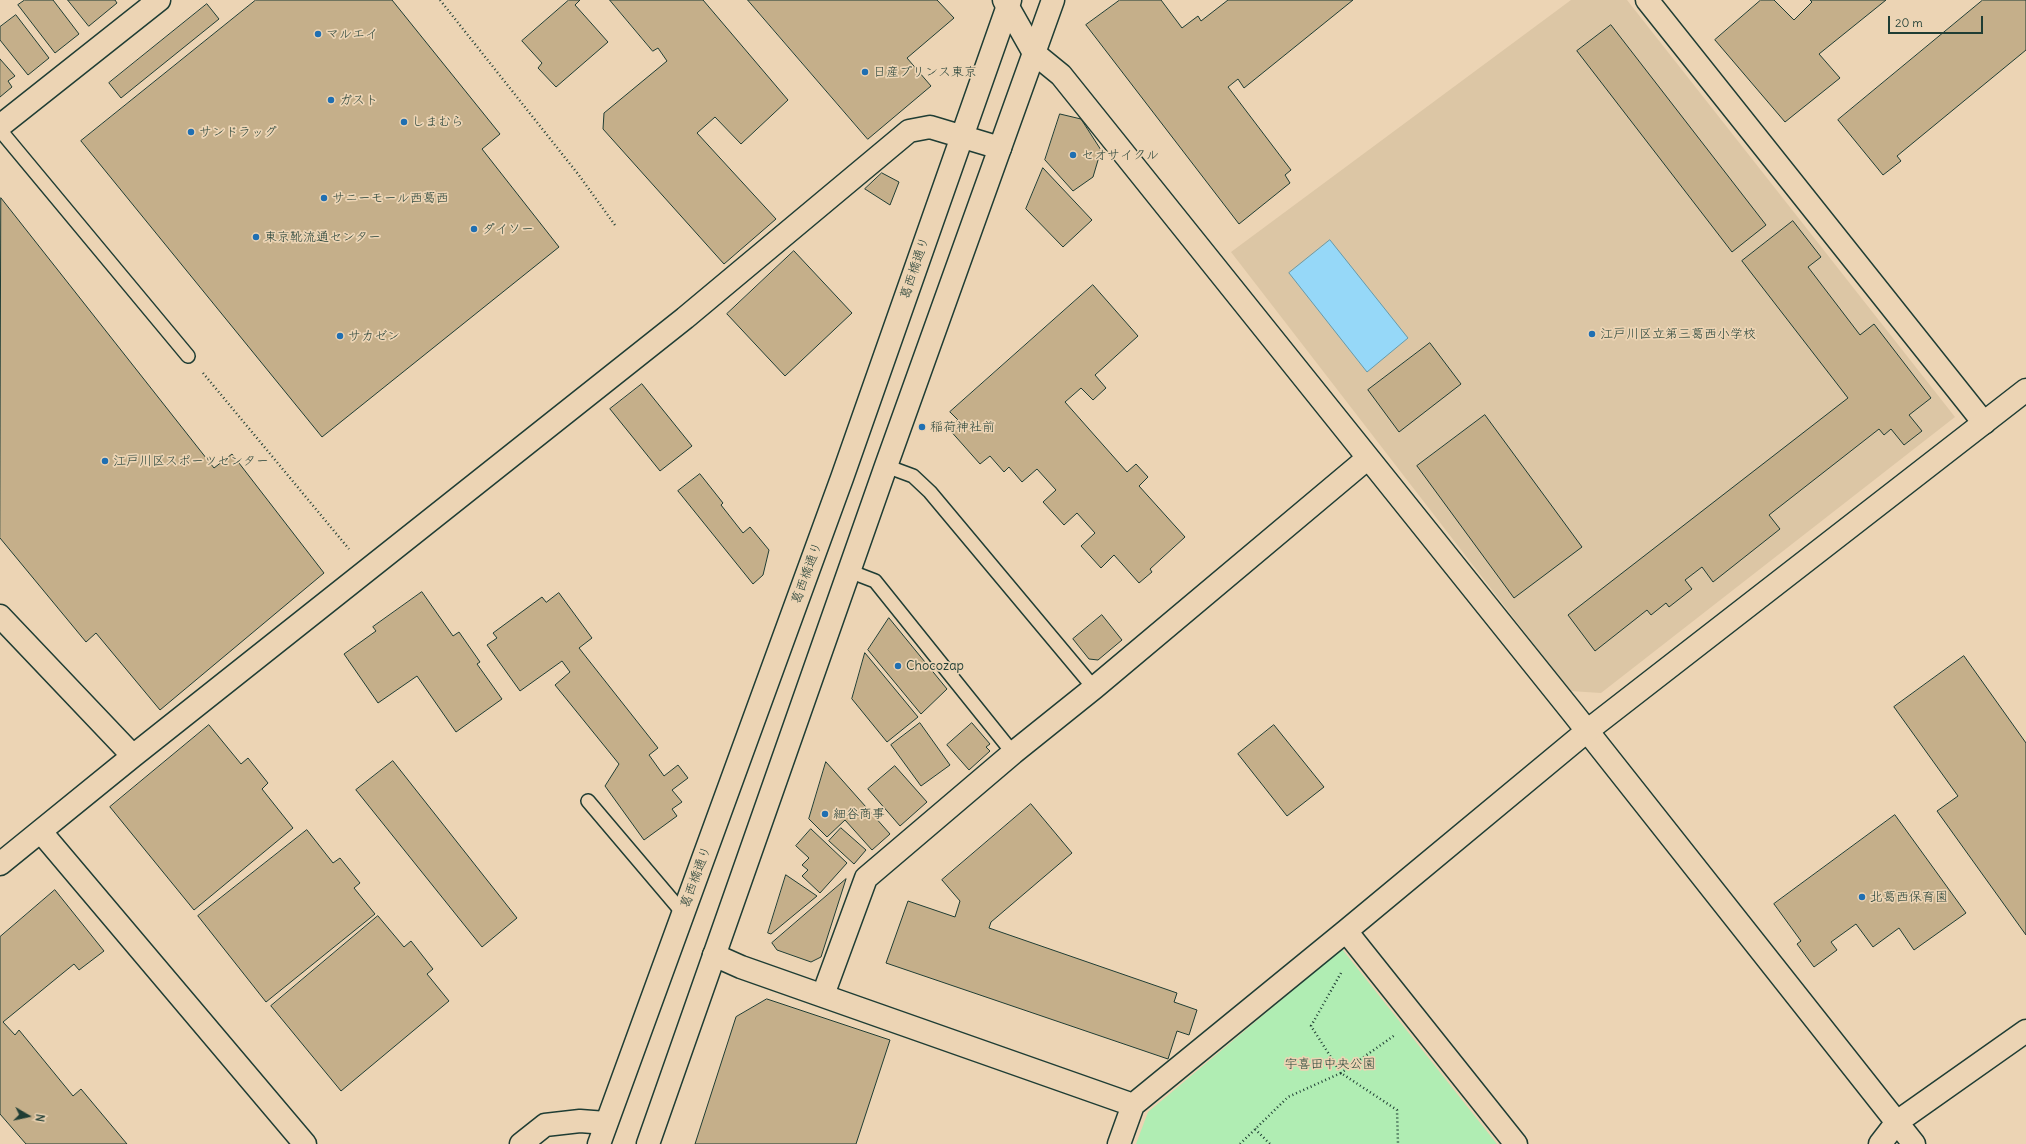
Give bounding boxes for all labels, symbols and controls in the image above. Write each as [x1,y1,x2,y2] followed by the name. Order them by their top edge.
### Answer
[1890,8,1985,34] scale bar
[1895,15,1923,30] text: 20 m
[326,26,378,42] place label: マルエイ
[313,29,323,39] marker: マルエイ
[873,64,977,80] place label: 日産プリンス東京
[860,67,870,77] marker: 日産プリンス東京
[339,92,378,108] place label: ガスト
[326,95,336,105] marker: ガスト
[412,114,464,130] place label: しまむら
[399,117,409,127] marker: しまむら
[199,124,277,140] place label: サンドラッグ
[186,127,196,137] marker: サンドラッグ
[1081,147,1159,163] place label: セオサイクル
[1068,150,1078,160] marker: セオサイクル
[332,190,449,206] place label: サニーモール西葛西
[319,193,329,203] marker: サニーモール西葛西
[482,221,534,237] place label: ダイソー
[469,224,479,234] marker: ダイソー
[264,229,381,245] place label: 東京靴流通センター
[251,232,261,242] marker: 東京靴流通センター
[897,235,933,301] street label: 葛西橋通り
[1600,326,1756,342] place label: 江戸川区立第三葛西小学校
[348,328,400,344] place label: サカゼン
[1587,329,1597,339] marker: 江戸川区立第三葛西小学校
[335,331,345,341] marker: サカゼン
[930,419,995,435] place label: 稲荷神社前
[917,422,927,432] marker: 稲荷神社前
[113,453,269,469] place label: 江戸川区スポーツセンター
[100,456,110,466] marker: 江戸川区スポーツセンター
[789,540,825,606] street label: 葛西橋通り
[906,658,964,674] place label: Chocozap
[893,661,903,671] marker: Chocozap
[833,806,885,822] place label: 細谷商事
[820,809,830,819] marker: 細谷商事
[678,844,714,910] street label: 葛西橋通り
[1870,889,1948,905] place label: 北葛西保育園
[1857,892,1867,902] marker: 北葛西保育園
[1285,1056,1375,1072] park label: 宇喜田中央公園
[8,1096,48,1136] north arrow
[32,1113,47,1123] text: N

